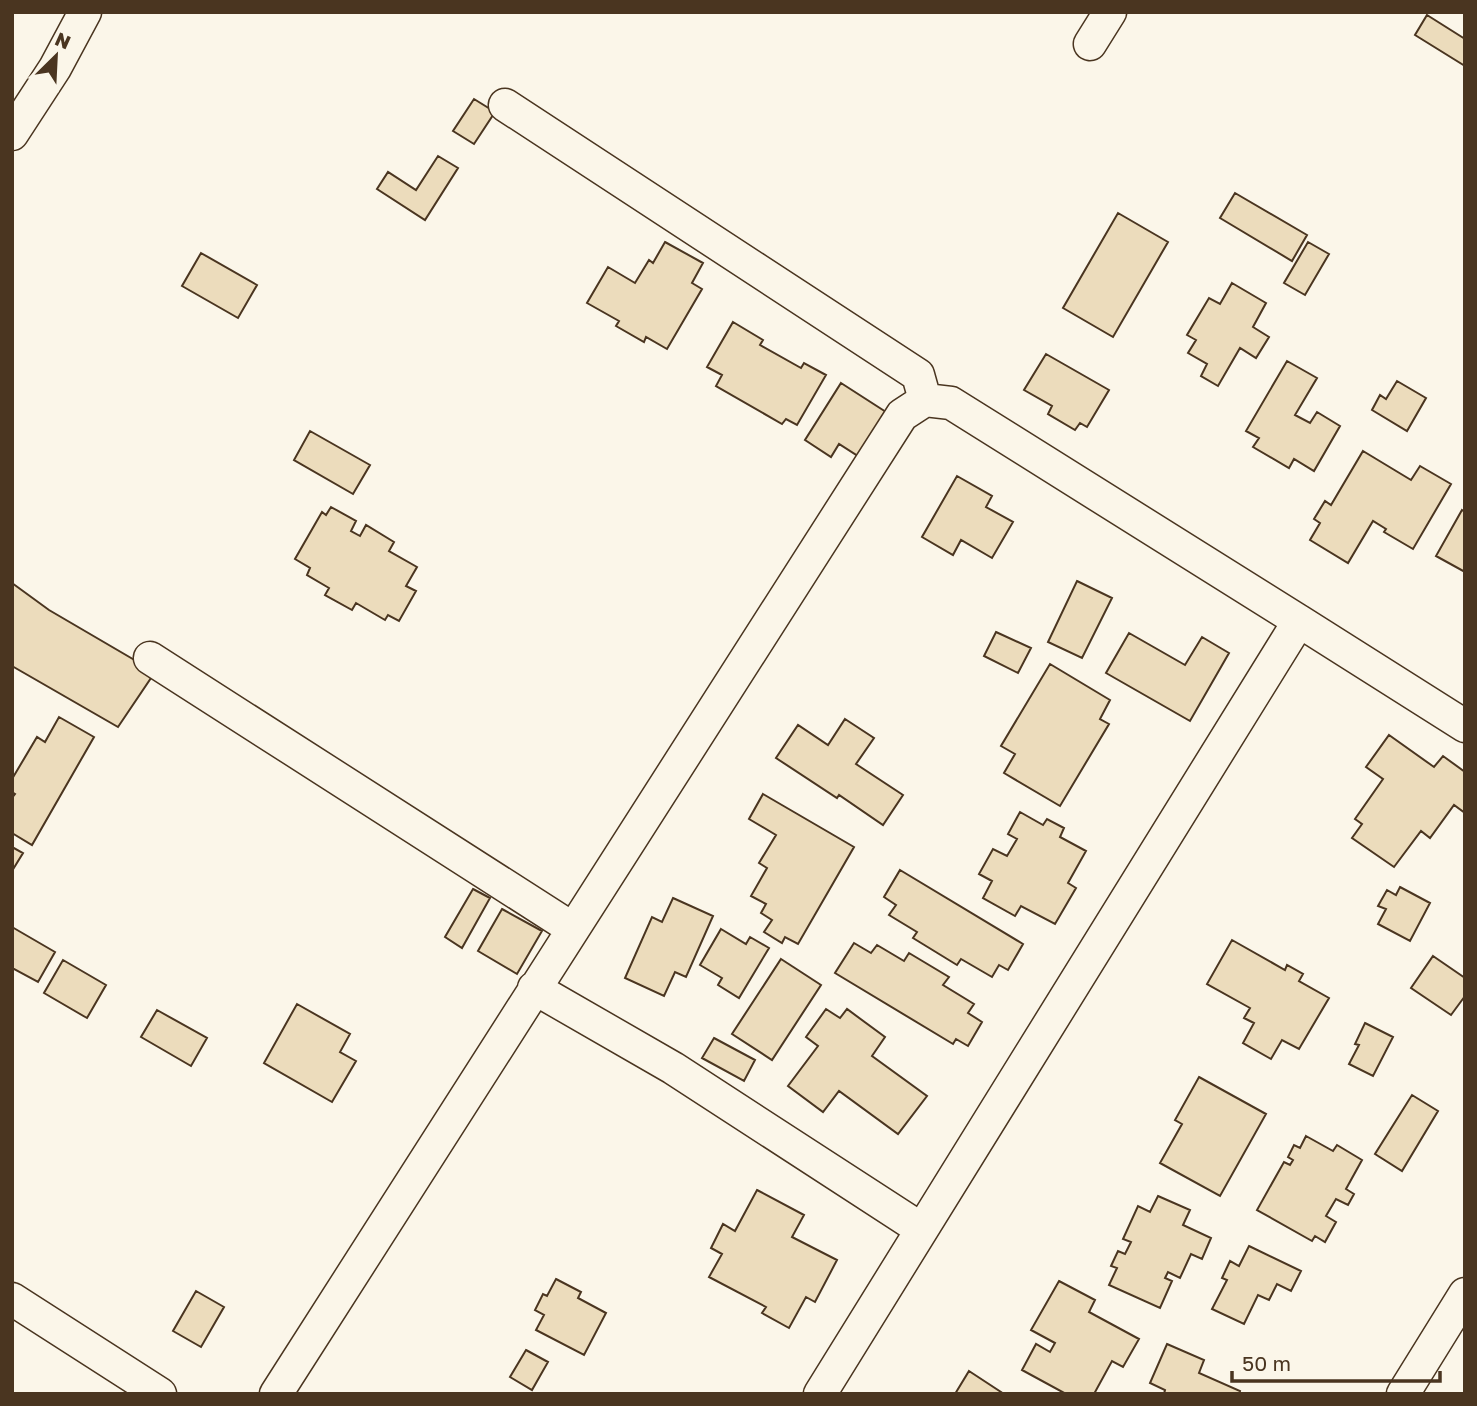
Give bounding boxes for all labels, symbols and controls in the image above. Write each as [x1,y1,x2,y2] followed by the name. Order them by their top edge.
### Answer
[21,21,91,91] north arrow
[52,27,74,53] text: N
[1232,1340,1440,1384] scale bar
[1242,1350,1291,1376] text: 50 m

